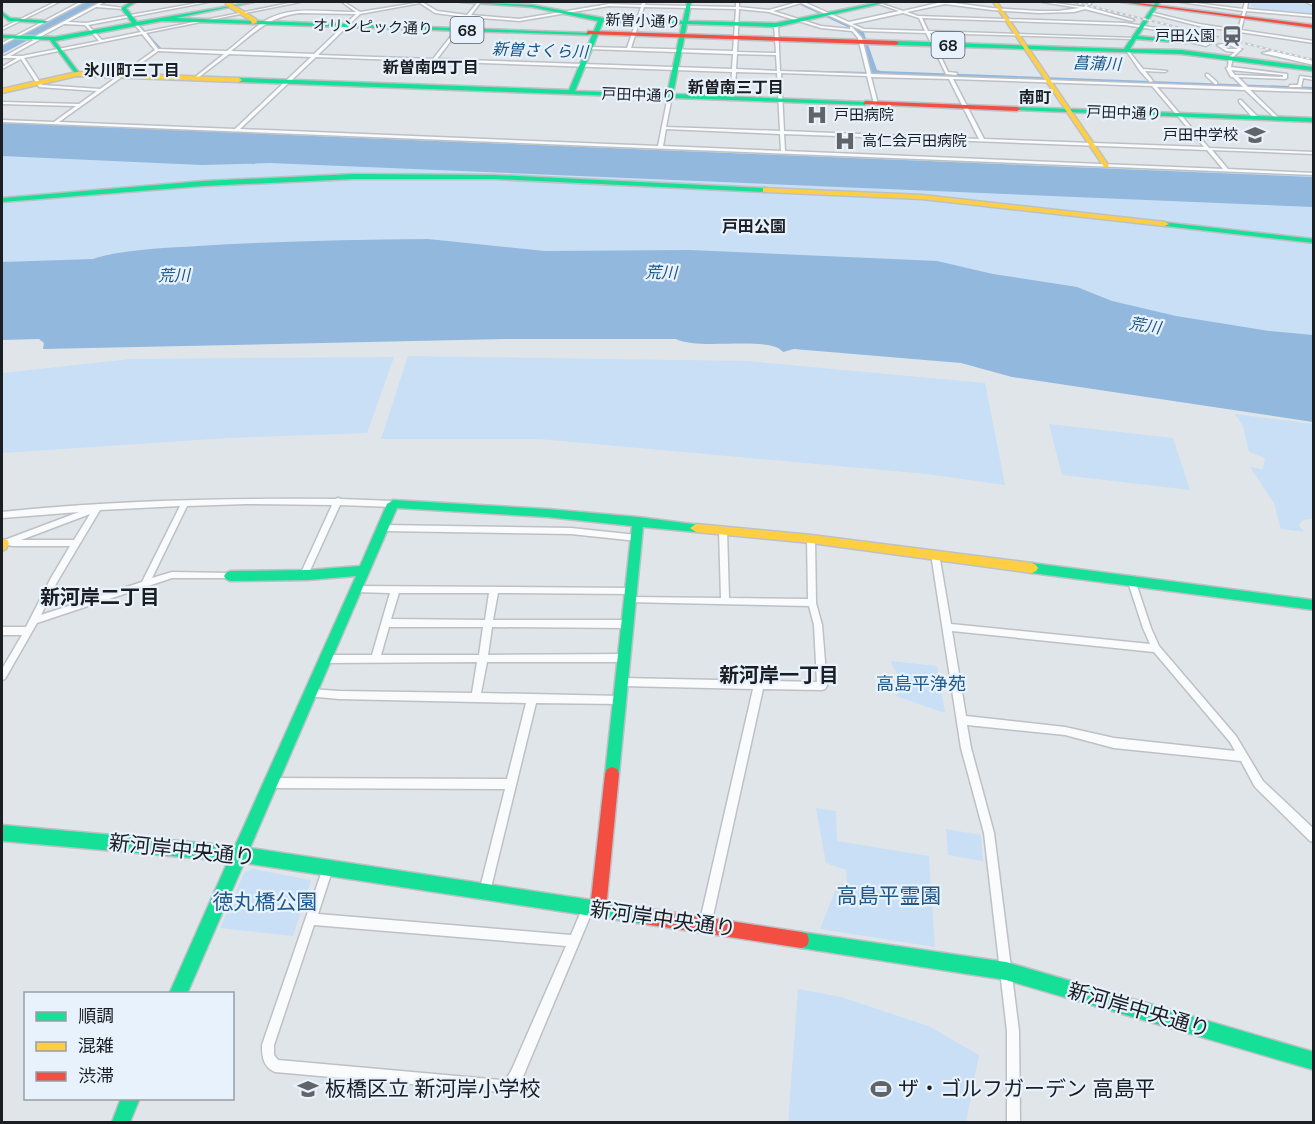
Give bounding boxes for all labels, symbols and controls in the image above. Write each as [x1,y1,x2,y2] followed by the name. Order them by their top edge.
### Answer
[605,10,681,32] street label: 新曽小通り
[313,15,433,39] street label: オリンピック通り
[450,17,484,43] road number: 68
[1220,24,1244,48] station icon: 戸田公園
[1155,26,1215,46] place label: 戸田公園
[932,32,964,58] road number: 68
[492,38,590,64] water label: 新曽さくら川
[1073,52,1123,76] water label: 菖蒲川
[383,57,479,79] district label: 新曽南四丁目
[84,60,180,82] district label: 氷川町三丁目
[688,77,784,99] district label: 新曽南三丁目
[601,84,677,106] street label: 戸田中通り
[1019,87,1051,109] district label: 南町
[1086,102,1162,124] street label: 戸田中通り
[805,103,829,127] hospital icon: 戸田病院
[834,105,894,125] place label: 戸田病院
[1243,123,1267,147] school or university icon: 戸田中学校
[1163,125,1238,145] place label: 戸田中学校
[833,129,857,153] hospital icon: 高仁会戸田病院
[862,131,967,151] place label: 高仁会戸田病院
[722,216,786,238] district label: 戸田公園
[645,262,679,284] water label: 荒川
[158,265,192,287] water label: 荒川
[1127,313,1164,340] water label: 荒川
[40,584,160,611] district label: 新河岸二丁目
[719,662,839,689] district label: 新河岸一丁目
[876,672,966,696] park label: 高島平浄苑
[107,828,257,872] street label: 新河岸中央通り
[837,882,942,910] park label: 高島平霊園
[213,888,318,916] park label: 徳丸橋公園
[588,895,738,943] street label: 新河岸中央通り
[1064,976,1214,1044] street label: 新河岸中央通り
[24,992,234,1100] legend
[78,1004,114,1028] text: 順調
[78,1034,114,1058] text: 混雑
[78,1064,114,1088] text: 渋滞
[325,1075,540,1103] place label: 板橋区立 新河岸小学校
[898,1075,1155,1103] place label: ザ・ゴルフガーデン 高島平
[296,1077,320,1101] school or university icon: 板橋区立 新河岸小学校
[869,1077,893,1101] sports icon: ザ・ゴルフガーデン 高島平

